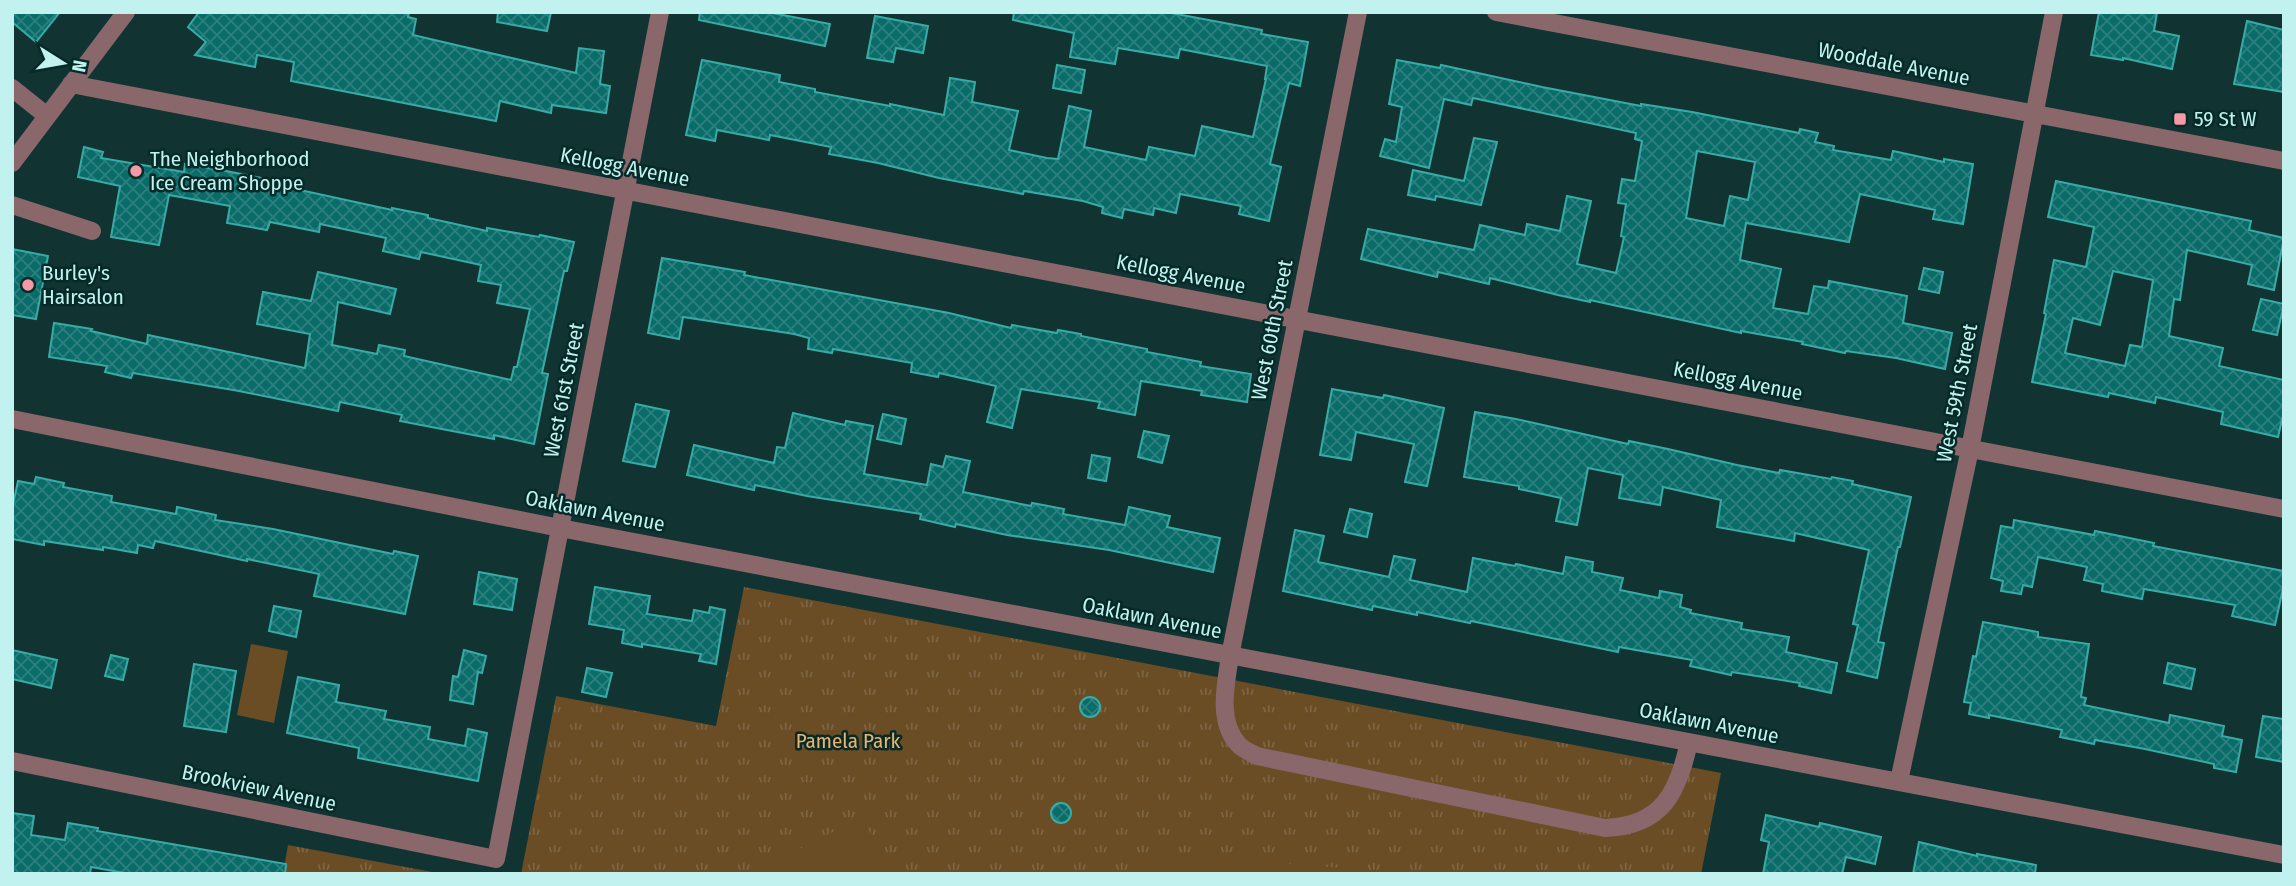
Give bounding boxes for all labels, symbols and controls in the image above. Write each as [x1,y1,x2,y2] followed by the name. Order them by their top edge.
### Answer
[28,28,98,98] north arrow
[1816,37,1972,91] street label: Wooddale Avenue
[67,58,92,74] text: N
[2194,106,2257,132] place label: 59 St W
[2172,111,2188,127] marker: 59 St W
[558,142,692,192] street label: Kellogg Avenue
[150,146,309,196] place label: The Neighborhood Ice Cream Shoppe
[128,163,144,179] marker: The Neighborhood Ice Cream Shoppe
[1114,249,1248,299] street label: Kellogg Avenue
[1246,257,1298,402] street label: West 60th Street
[42,260,124,310] place label: Burley's Hairsalon
[20,277,36,293] marker: Burley's Hairsalon
[538,320,590,460] street label: West 61st Street
[1931,321,1983,465] street label: West 59th Street
[1671,356,1805,406] street label: Kellogg Avenue
[523,485,667,537] street label: Oaklawn Avenue
[1080,592,1224,644] street label: Oaklawn Avenue
[1637,697,1781,749] street label: Oaklawn Avenue
[796,728,901,754] park label: Pamela Park
[180,759,338,817] street label: Brookview Avenue

